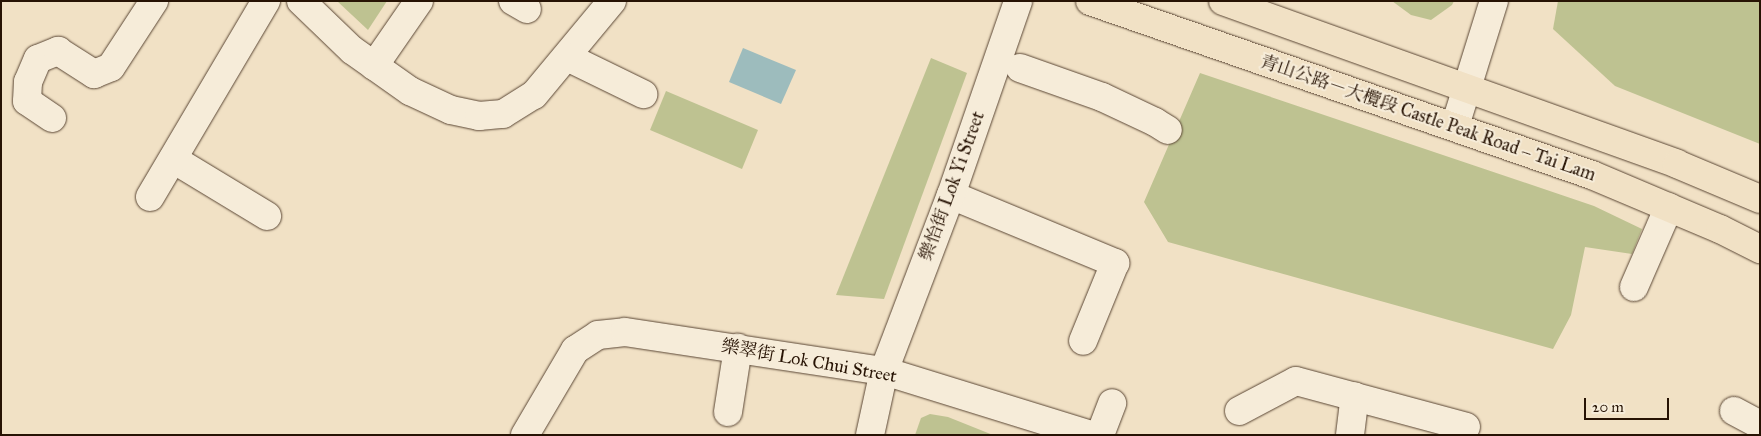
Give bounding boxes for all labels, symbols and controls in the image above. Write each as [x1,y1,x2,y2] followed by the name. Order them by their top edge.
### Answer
[1257,50,1599,186] street label: 青山公路－大欖段 Castle Peak Road – Tai Lam
[915,108,989,264] street label: 樂怡街 Lok Yi Street
[720,335,898,387] street label: 樂翠街 Lok Chui Street
[1586,388,1671,420] scale bar
[1592,398,1624,416] text: 20 m

